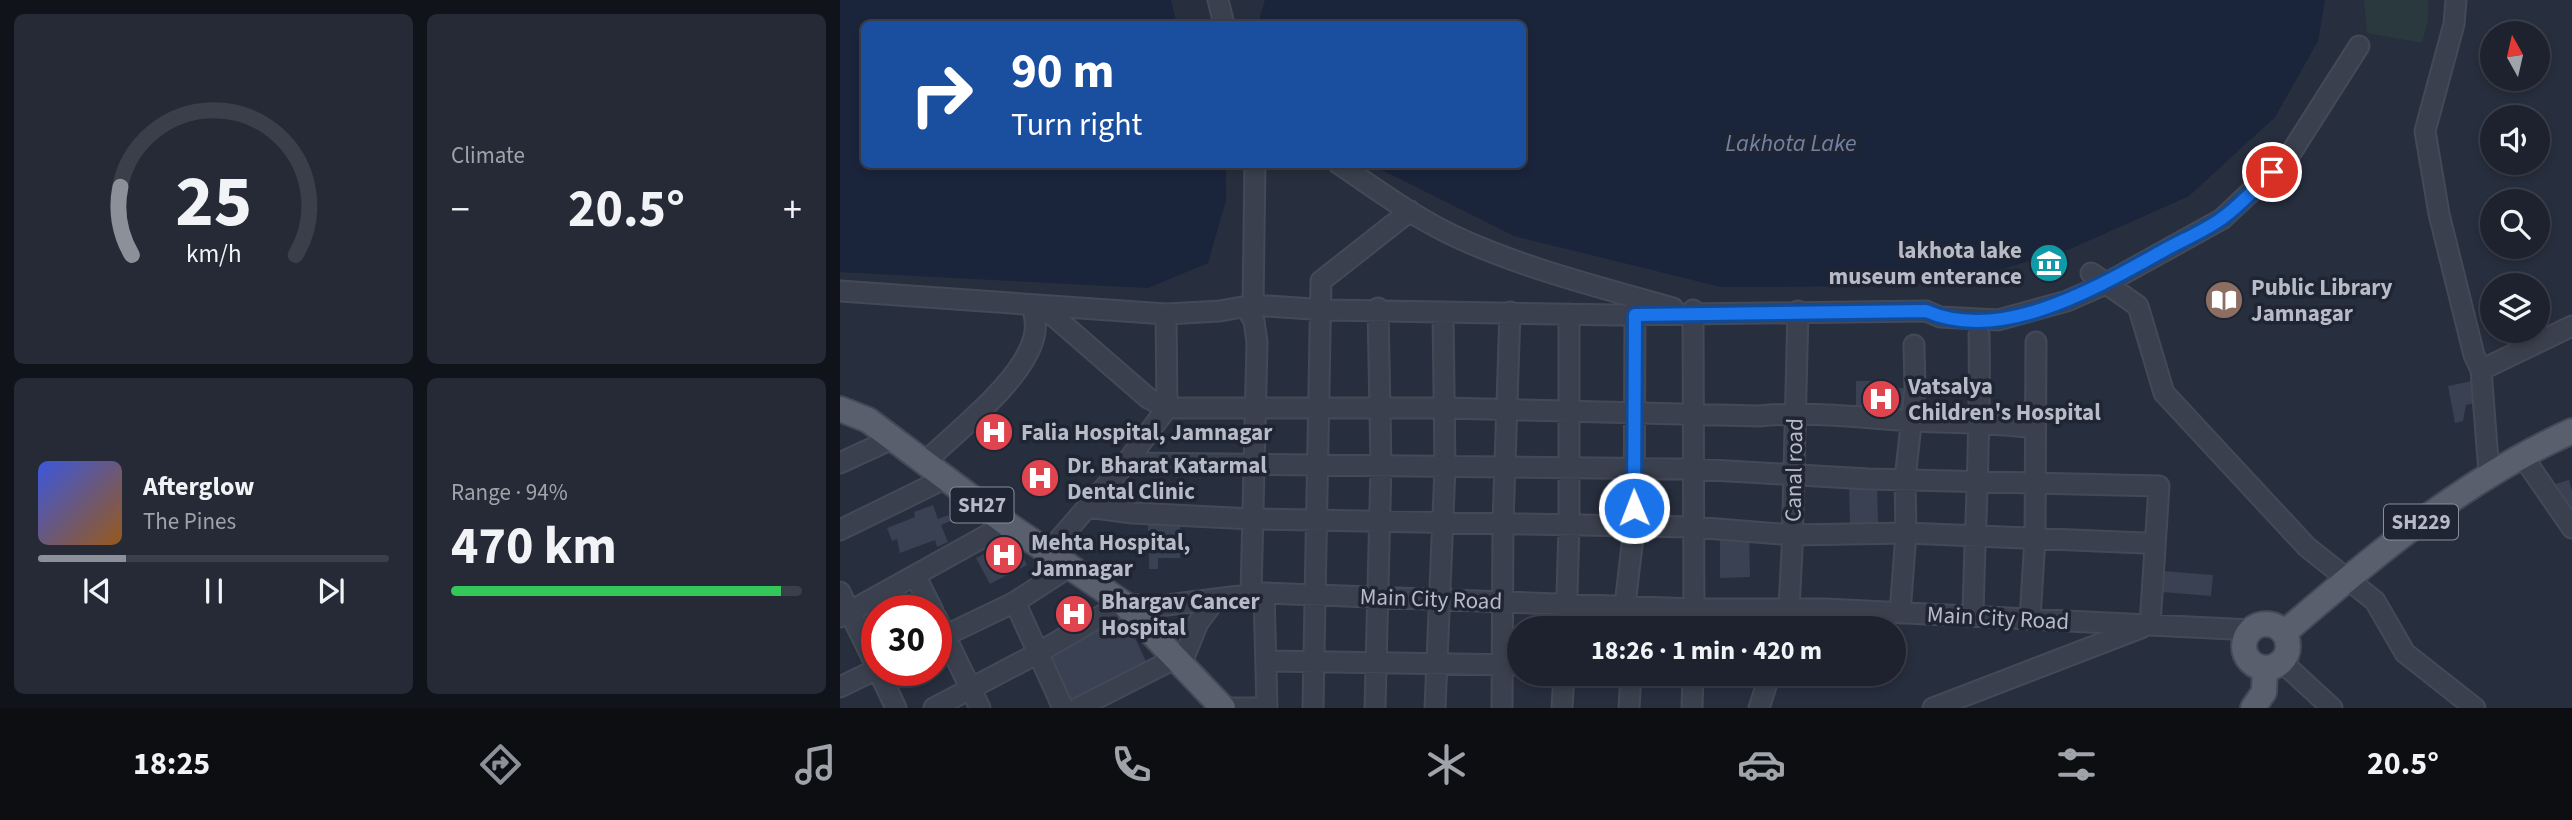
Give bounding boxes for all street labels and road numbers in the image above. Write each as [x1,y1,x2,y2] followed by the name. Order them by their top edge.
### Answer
[1777,418,1811,522] street label: Canal road
[950,488,1014,522] road number: SH27
[2384,504,2458,540] road number: SH229
[1359,580,1503,618] street label: Main City Road
[1926,598,2070,638] street label: Main City Road

